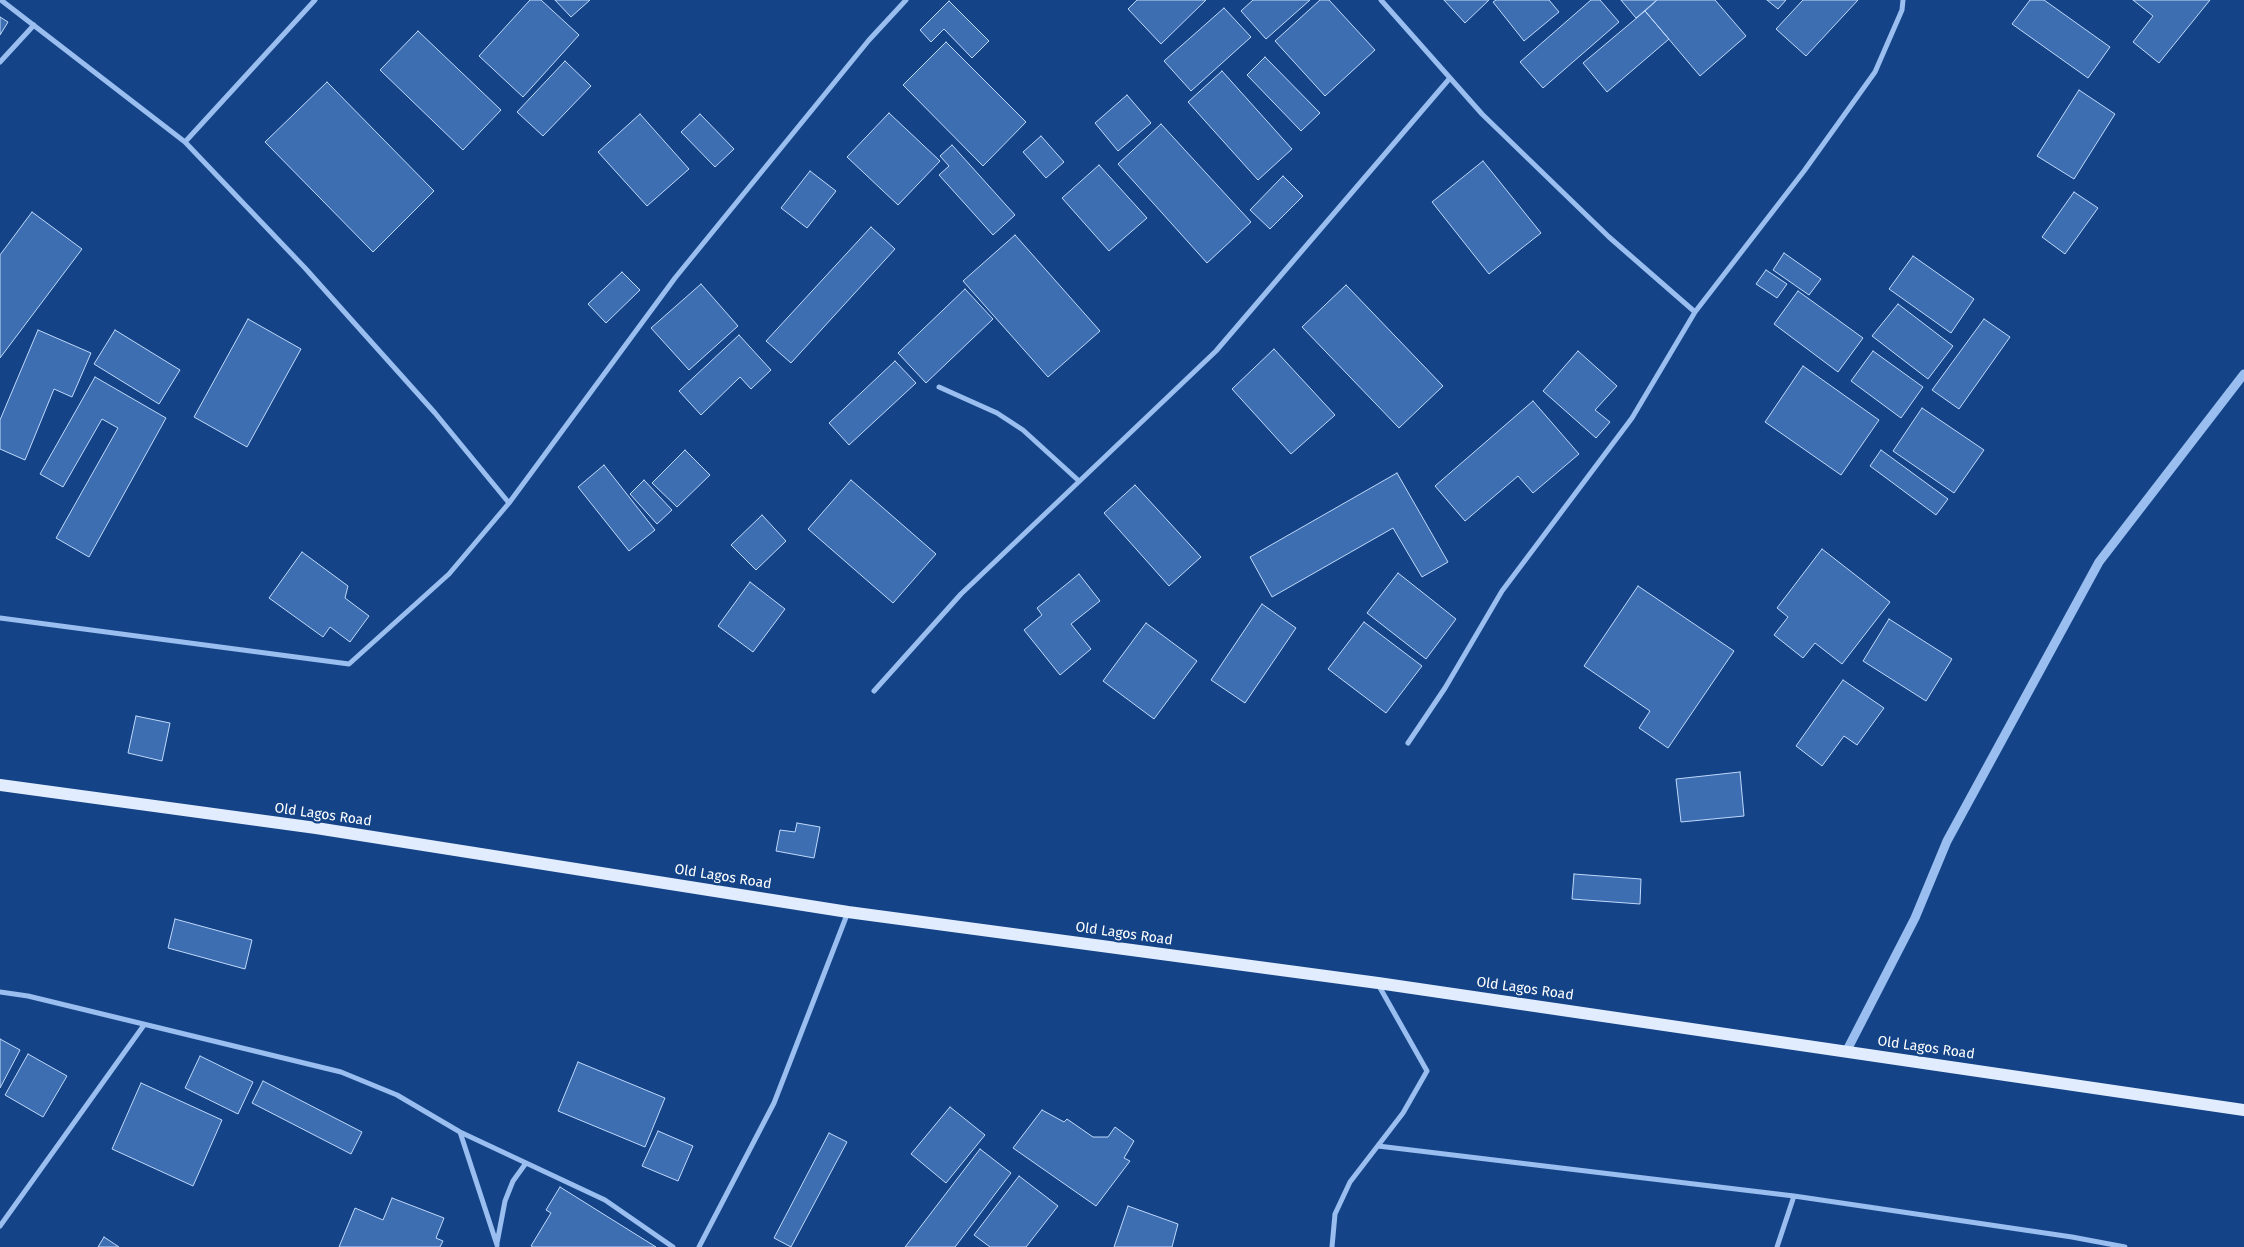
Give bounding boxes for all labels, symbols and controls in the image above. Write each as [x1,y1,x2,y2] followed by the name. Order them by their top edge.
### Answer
[273,800,373,830] street label: Old Lagos Road
[673,861,773,893] street label: Old Lagos Road
[1074,919,1174,949] street label: Old Lagos Road
[1475,974,1575,1004] street label: Old Lagos Road
[1876,1033,1976,1063] street label: Old Lagos Road

